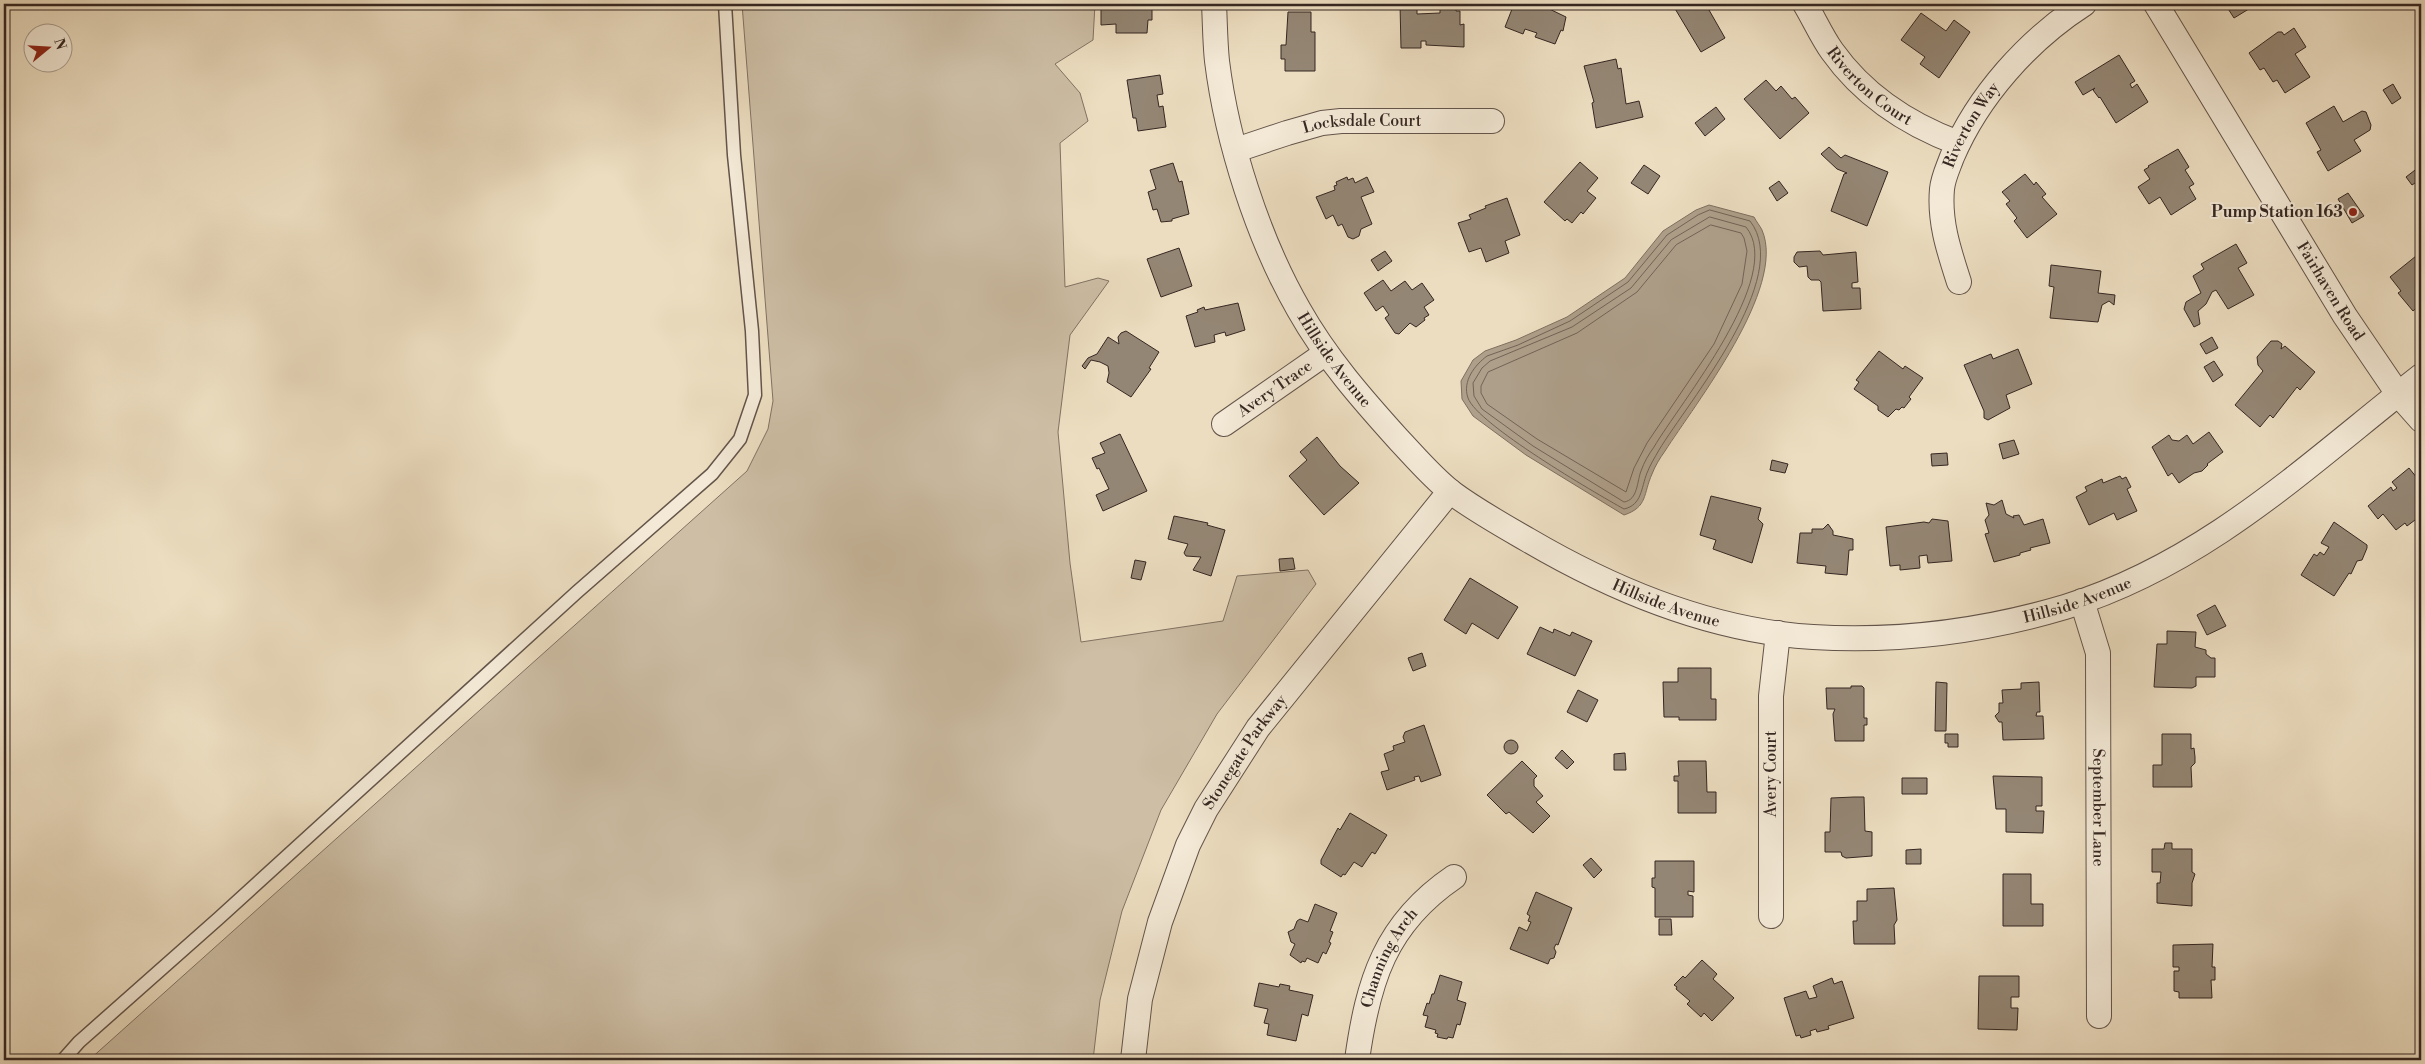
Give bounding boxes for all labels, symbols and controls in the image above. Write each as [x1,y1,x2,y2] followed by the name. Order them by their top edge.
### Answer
[22,22,72,72] north arrow
[49,36,70,52] text: N
[1822,43,1916,130] street label: Riverton Court
[1939,78,2004,171] street label: Riverton Way
[1300,111,1422,138] street label: Locksdale Court
[2211,202,2343,222] place label: Pump Station 163
[2347,206,2359,218] marker: Pump Station 163
[2292,238,2369,344] street label: Fairhaven Road
[1293,309,1376,412] street label: Hillside Avenue
[1233,356,1316,422] street label: Avery Trace
[2021,573,2135,628] street label: Hillside Avenue
[1609,575,1722,632] street label: Hillside Avenue
[1198,690,1291,813] street label: Stonegate Parkway
[1761,730,1781,818] street label: Avery Court
[2088,749,2109,867] street label: September Lane
[1357,904,1422,1010] street label: Channing Arch

